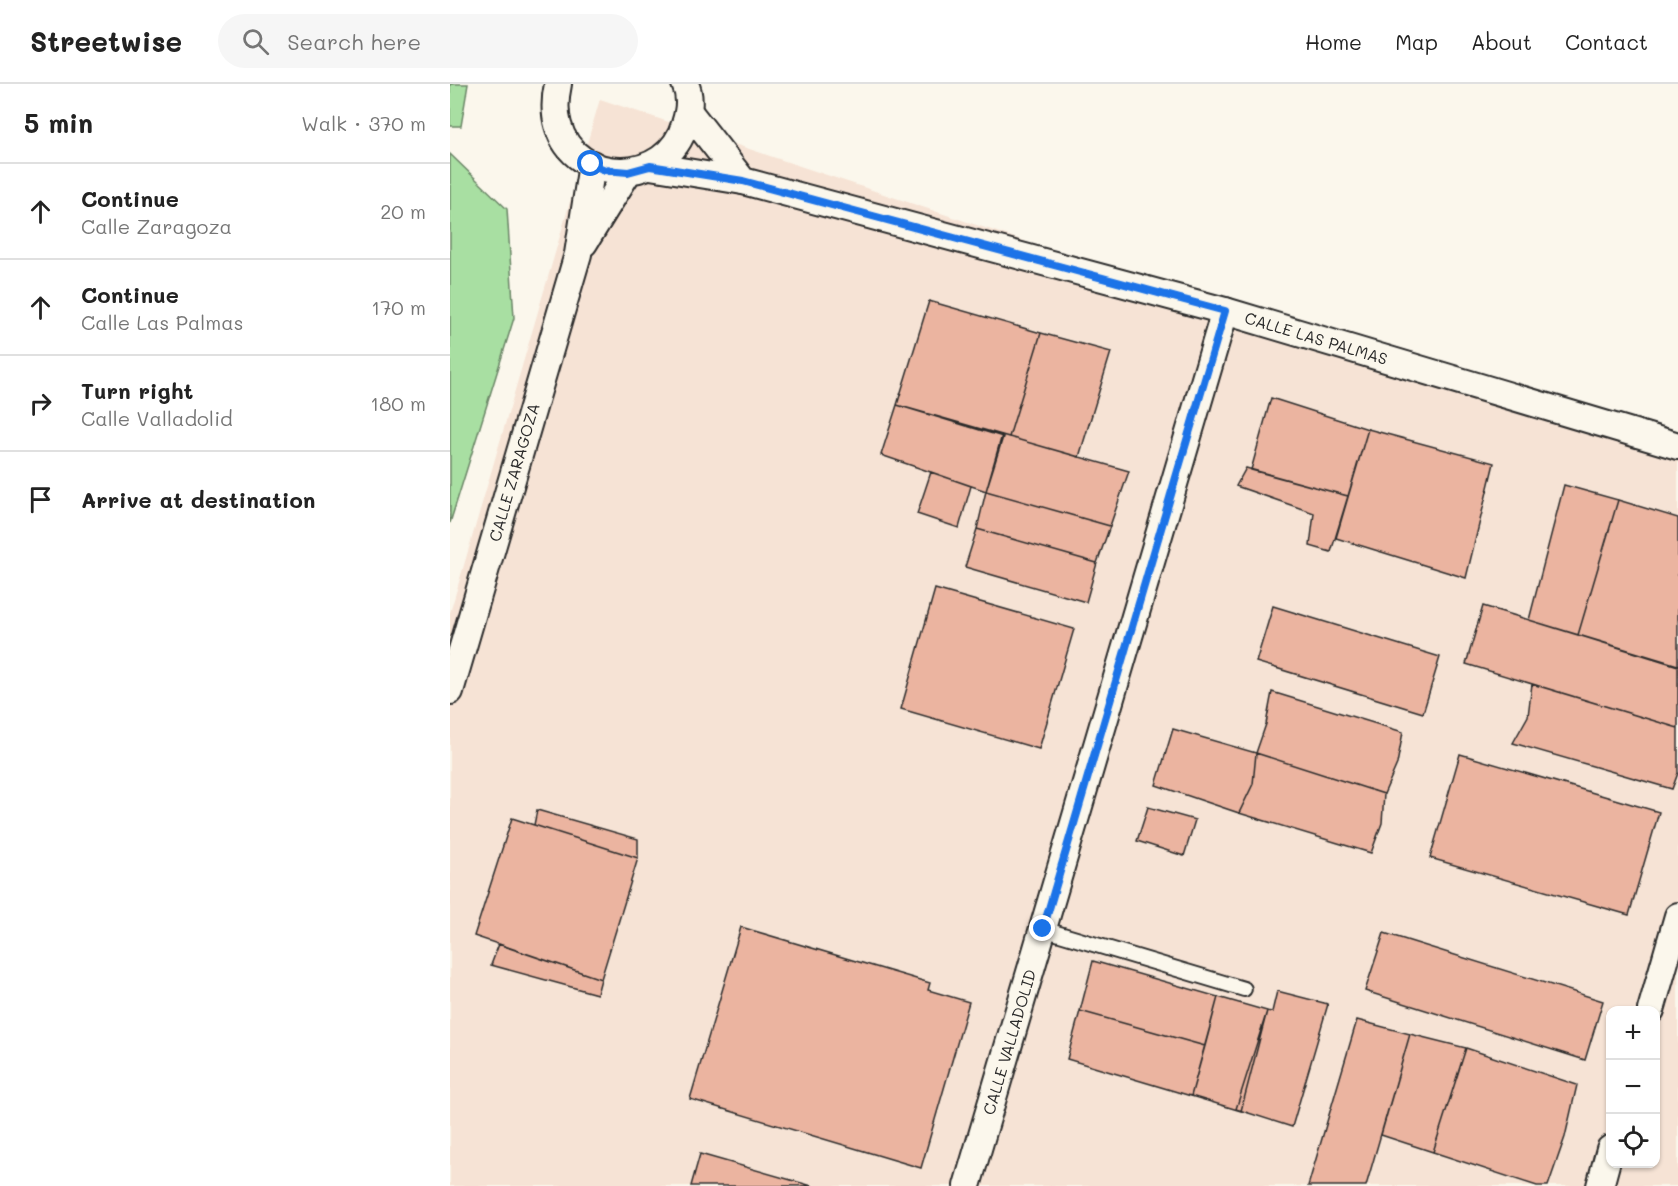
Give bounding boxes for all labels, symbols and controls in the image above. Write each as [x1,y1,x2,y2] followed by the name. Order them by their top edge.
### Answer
[218,14,638,68] search box
[30,23,182,59] text: Streetwise
[239,25,272,58] icon: search
[287,27,421,56] text: Search here
[1305,28,1362,55] text: Home
[1395,28,1438,55] text: Map
[1471,28,1532,55] text: About
[1565,28,1648,55] text: Contact
[24,106,93,140] text: 5 min
[301,110,426,136] text: Walk · 370 m
[577,150,603,176] route start
[81,184,179,213] text: Continue
[24,195,57,228] icon: ahead
[380,198,426,224] text: 20 m
[81,213,232,239] text: Calle Zaragoza
[81,280,179,309] text: Continue
[24,291,57,324] icon: ahead
[371,294,426,320] text: 170 m
[1242,306,1390,369] street label: CALLE LAS PALMAS
[81,309,243,335] text: Calle Las Palmas
[81,376,193,405] text: Turn right
[24,387,57,420] icon: right
[370,390,426,416] text: 180 m
[483,400,544,544] street label: CALLE ZARAGOZA
[81,405,233,431] text: Calle Valladolid
[24,483,57,516] icon: arrive
[81,485,316,514] text: Arrive at destination
[1029,915,1055,941] route end
[978,967,1040,1117] street label: CALLE VALLADOLID
[1606,1006,1660,1168] map controls
[1606,1006,1660,1060] button: +
[1606,1060,1660,1114] button: −
[1606,1114,1660,1168] button: locate

